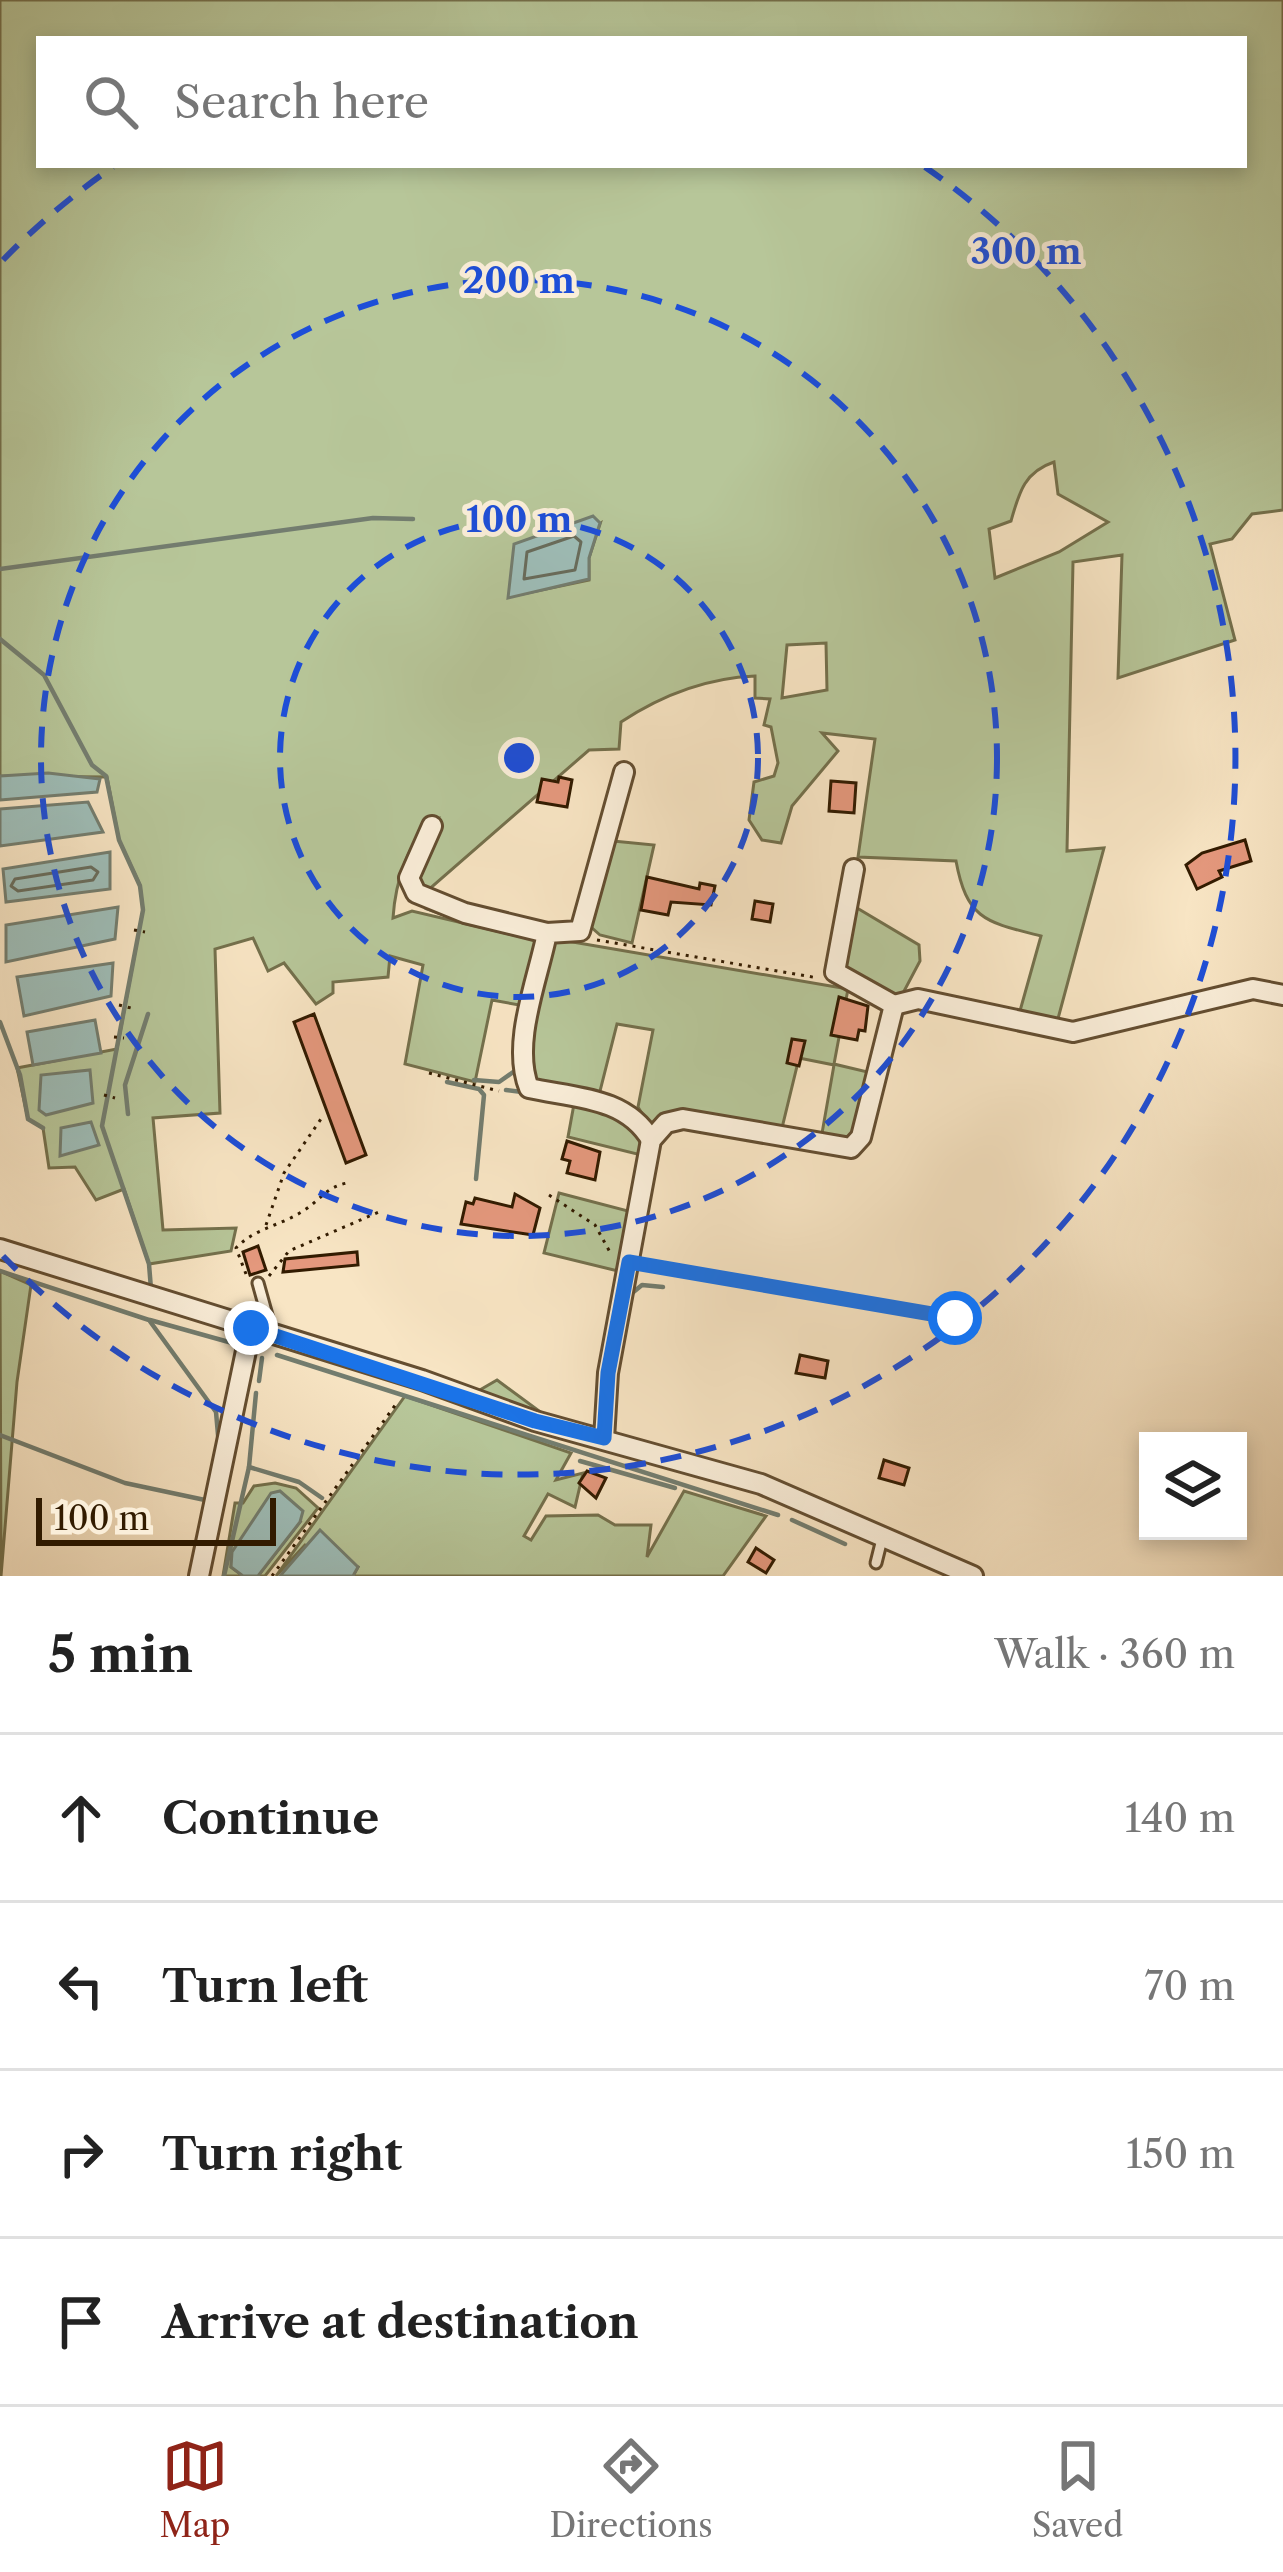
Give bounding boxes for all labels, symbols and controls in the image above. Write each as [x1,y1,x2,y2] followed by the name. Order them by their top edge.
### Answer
[36,36,1247,168] search box
[78,69,144,135] icon: search
[174,74,429,130] text: Search here
[970,229,1082,273] text: 300 m
[463,258,575,302] text: 200 m
[466,497,572,541] text: 100 m
[498,737,540,779] centre of rings
[928,1291,982,1345] route start
[224,1301,278,1355] route end
[1139,1432,1247,1540] map controls
[1139,1432,1247,1540] button: layers
[36,1492,276,1545] scale bar
[54,1498,149,1539] text: 100 m
[48,1623,193,1685] text: 5 min
[994,1630,1235,1678] text: Walk · 360 m
[48,1785,114,1851] icon: ahead
[162,1790,379,1846] text: Continue
[1125,1794,1235,1842] text: 140 m
[48,1953,114,2019] icon: left
[162,1958,368,2014] text: Turn left
[1144,1962,1235,2010] text: 70 m
[48,2121,114,2187] icon: right
[162,2126,402,2182] text: Turn right
[1126,2130,1235,2178] text: 150 m
[48,2289,114,2355] icon: arrive
[162,2294,639,2350] text: Arrive at destination
[160,2433,230,2546] tab: Map
[550,2433,713,2546] tab: Directions
[1032,2433,1123,2546] tab: Saved

